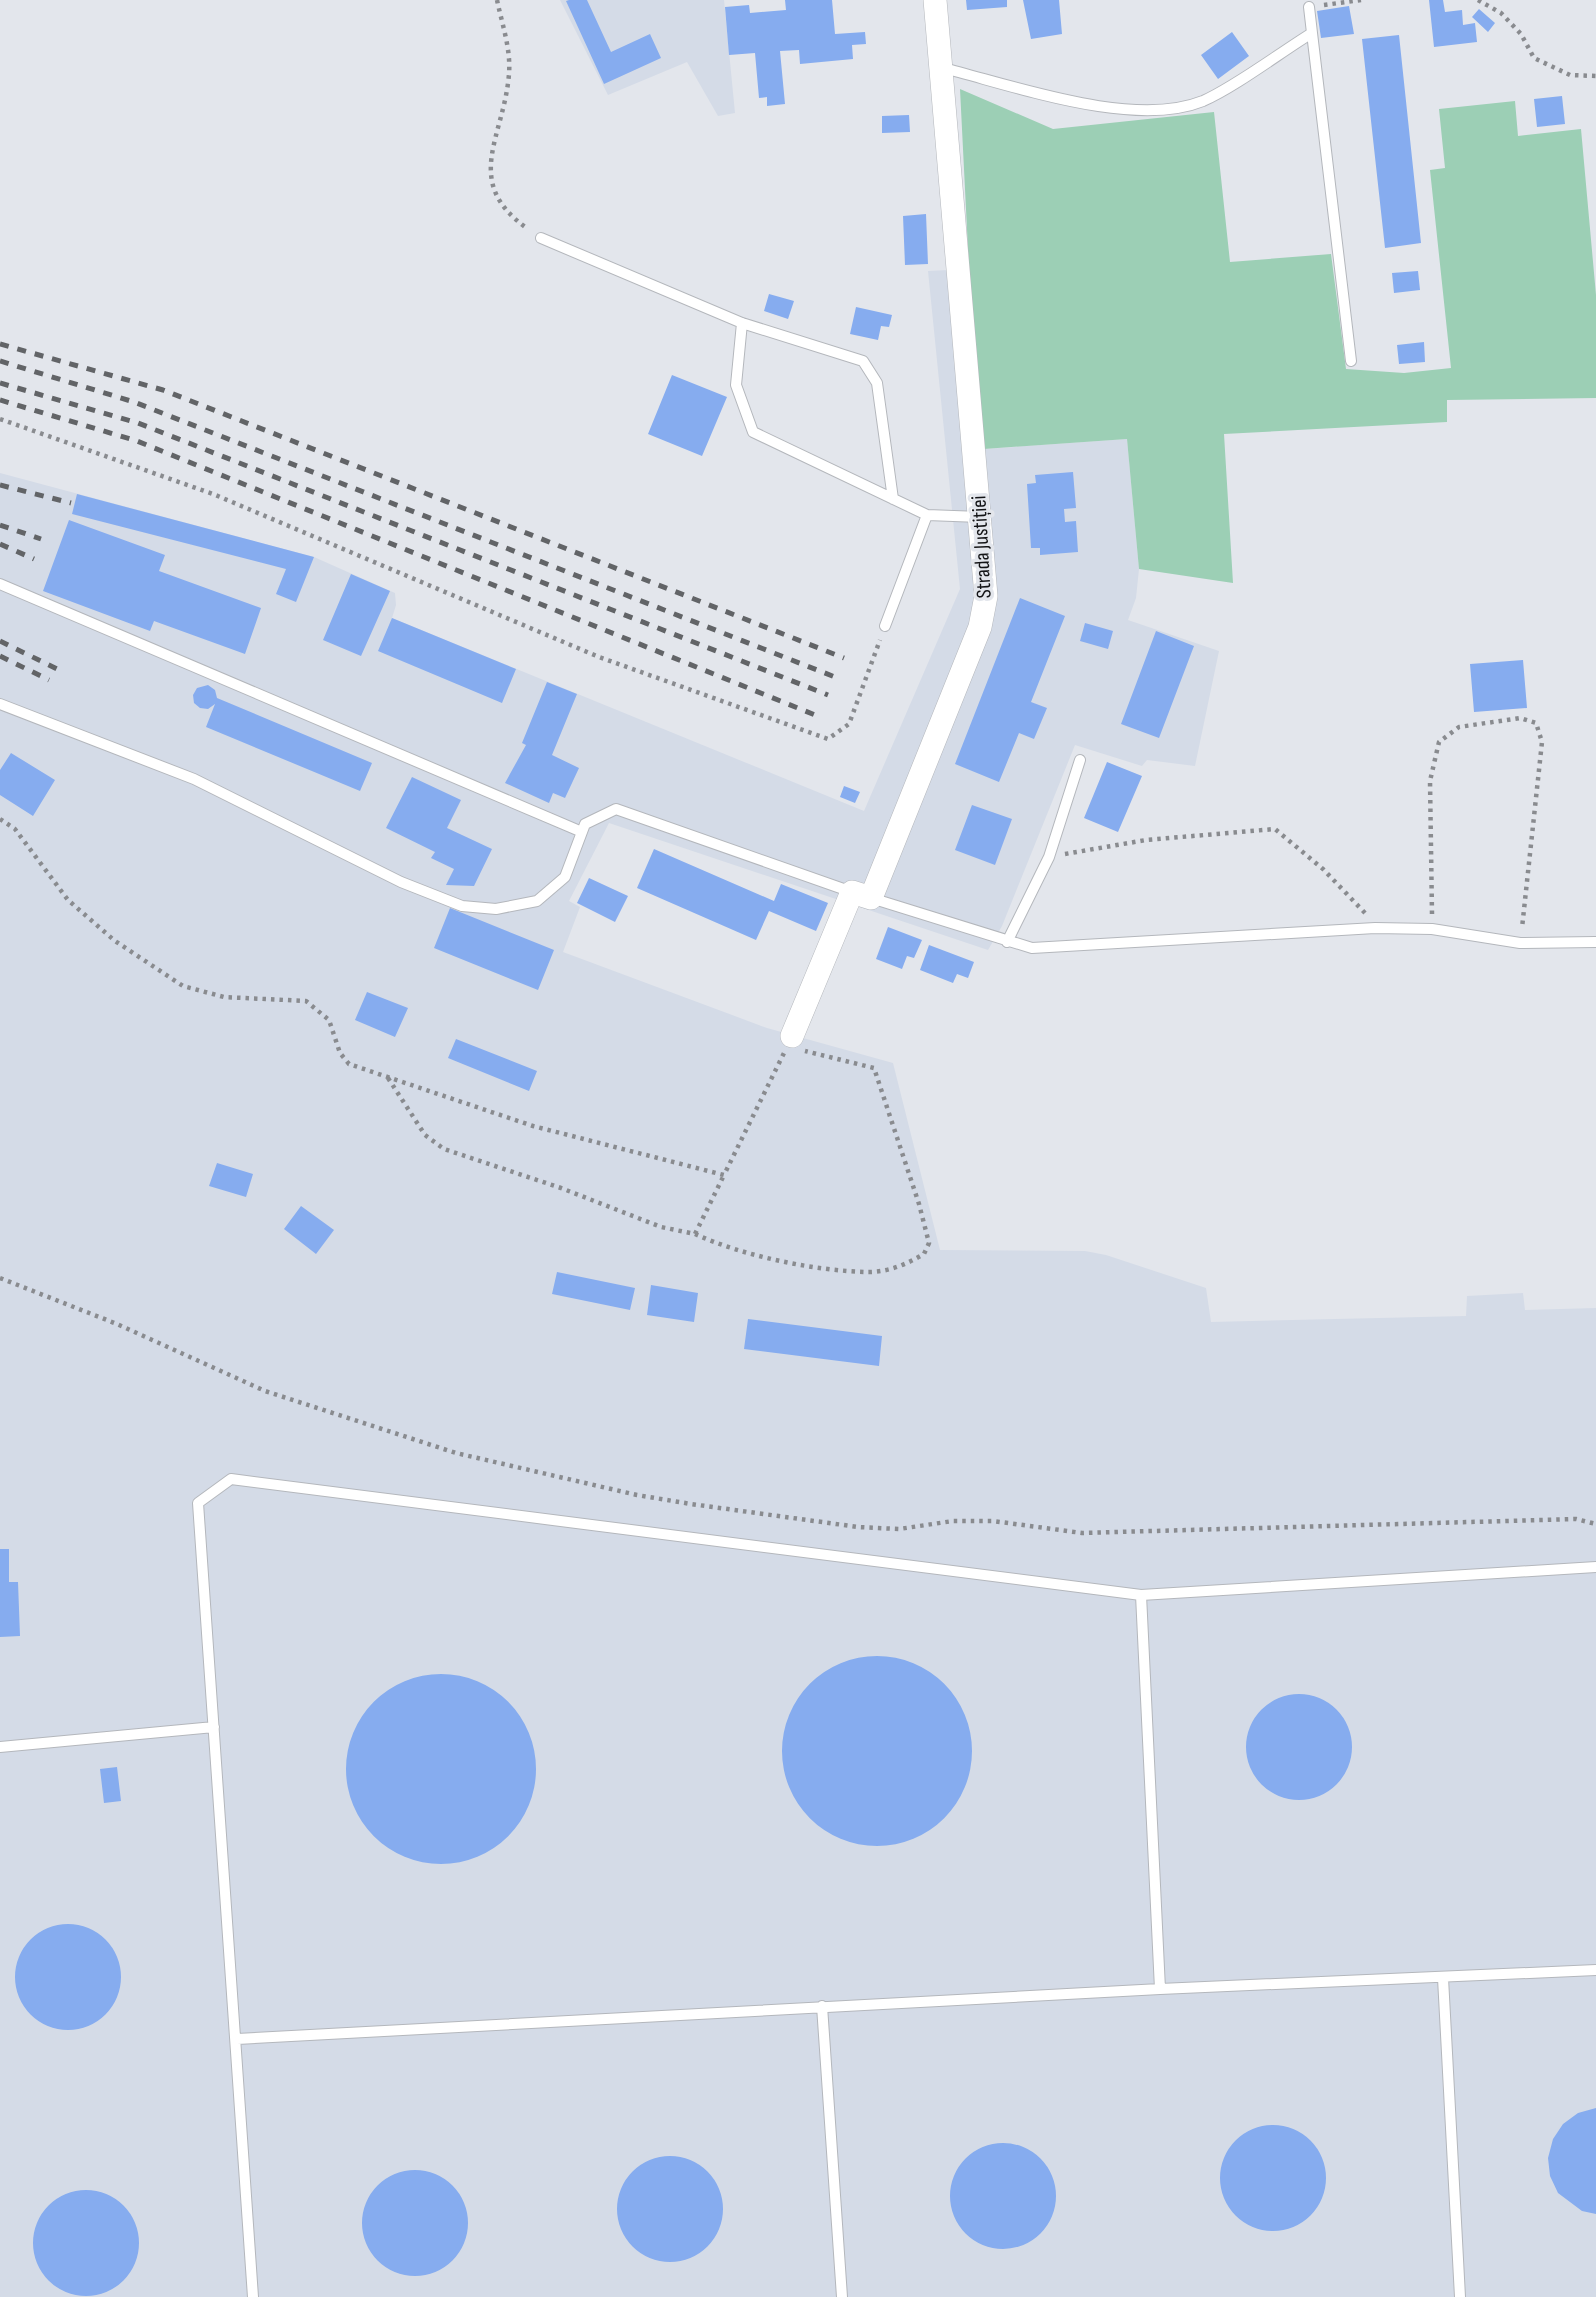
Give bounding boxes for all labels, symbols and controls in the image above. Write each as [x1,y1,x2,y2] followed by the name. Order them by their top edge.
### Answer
[966,495,997,599] street label: Strada Justiției

